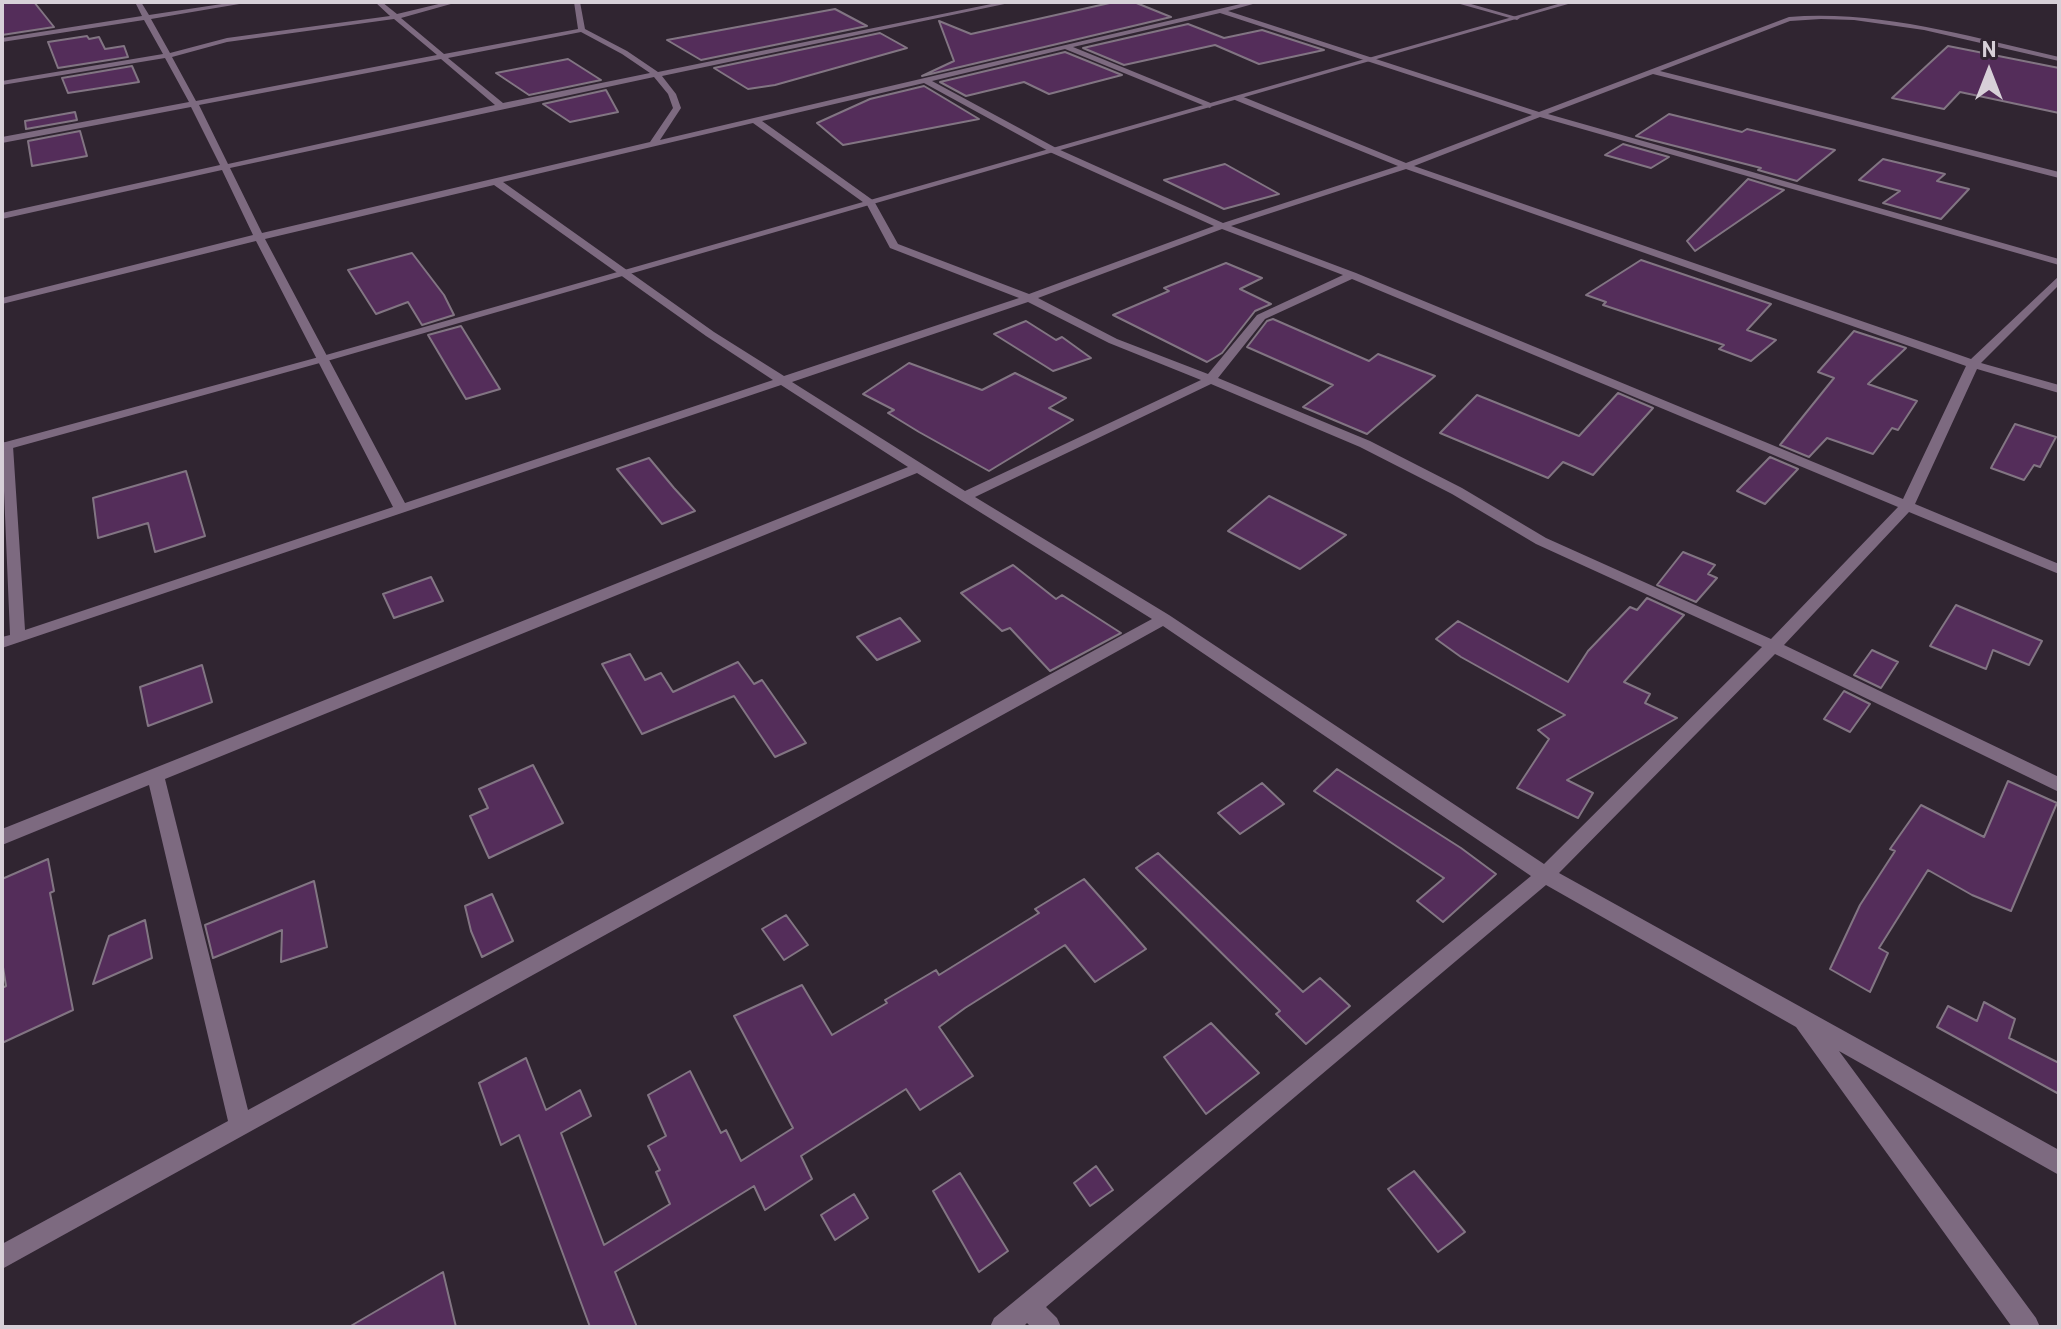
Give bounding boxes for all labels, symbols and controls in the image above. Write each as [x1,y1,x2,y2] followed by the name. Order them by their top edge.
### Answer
[1949,32,2029,112] north arrow
[1982,35,1996,61] text: N

